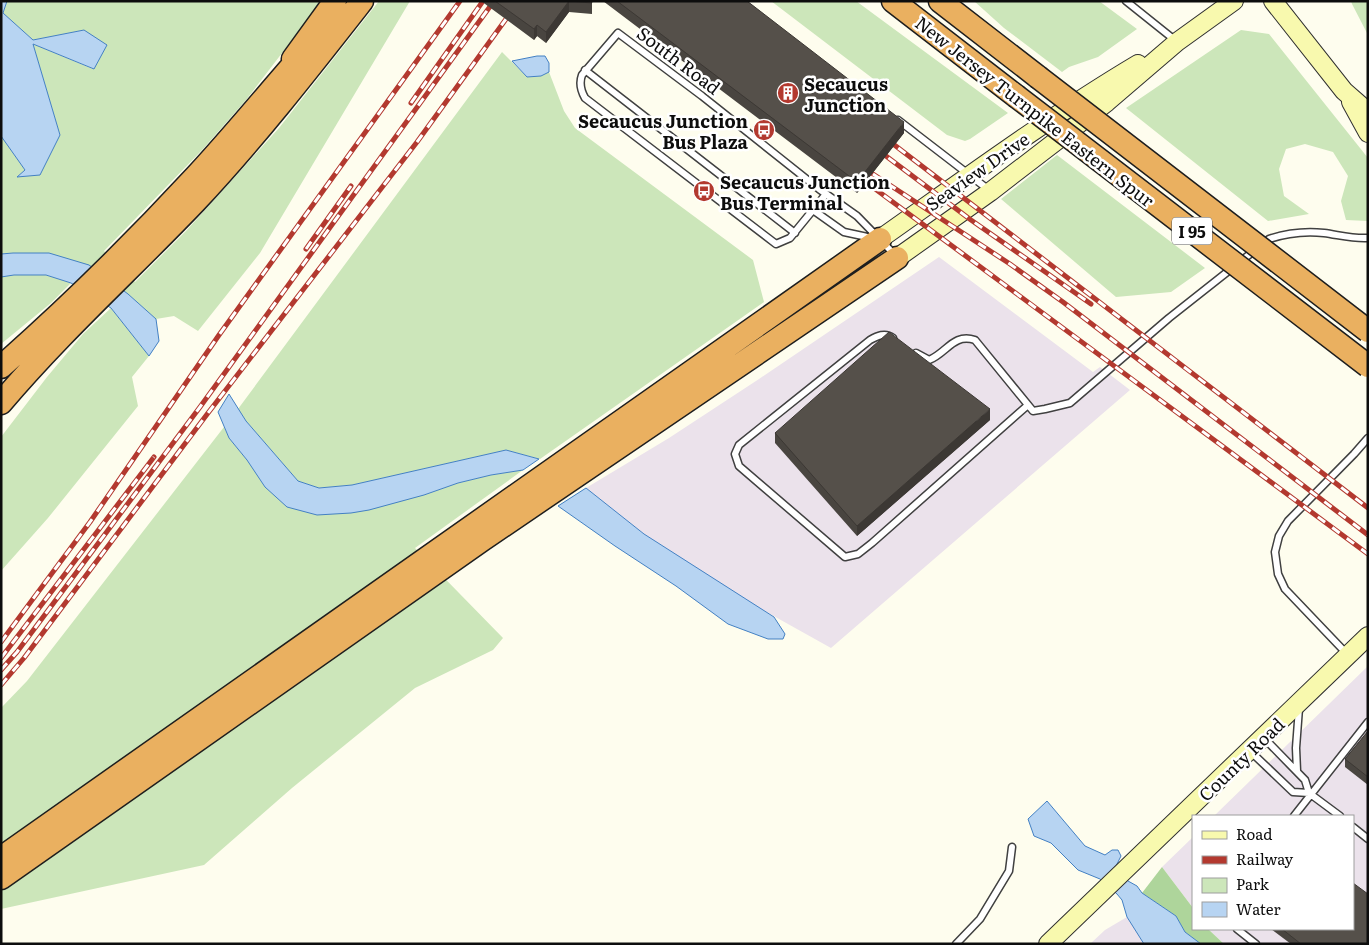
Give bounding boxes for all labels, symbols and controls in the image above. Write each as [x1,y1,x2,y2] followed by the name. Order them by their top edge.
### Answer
[910,9,1161,213] street label: New Jersey Turnpike Eastern Spur
[632,20,726,100] street label: South Road
[804,70,888,118] place label: Secaucus Junction
[776,81,800,105] building icon: Secaucus Junction
[578,107,749,155] place label: Secaucus Junction Bus Plaza
[752,118,776,142] bus stop icon: Secaucus Junction Bus Plaza
[920,125,1034,217] street label: Seaview Drive
[720,168,890,216] place label: Secaucus Junction Bus Terminal
[692,179,716,203] bus stop icon: Secaucus Junction Bus Terminal
[1172,218,1212,245] road number: I 95
[1192,711,1290,807] street label: County Road
[1192,815,1354,930] legend
[1236,822,1272,845] text: Road
[1236,847,1294,870] text: Railway
[1236,872,1270,895] text: Park
[1236,897,1281,920] text: Water

